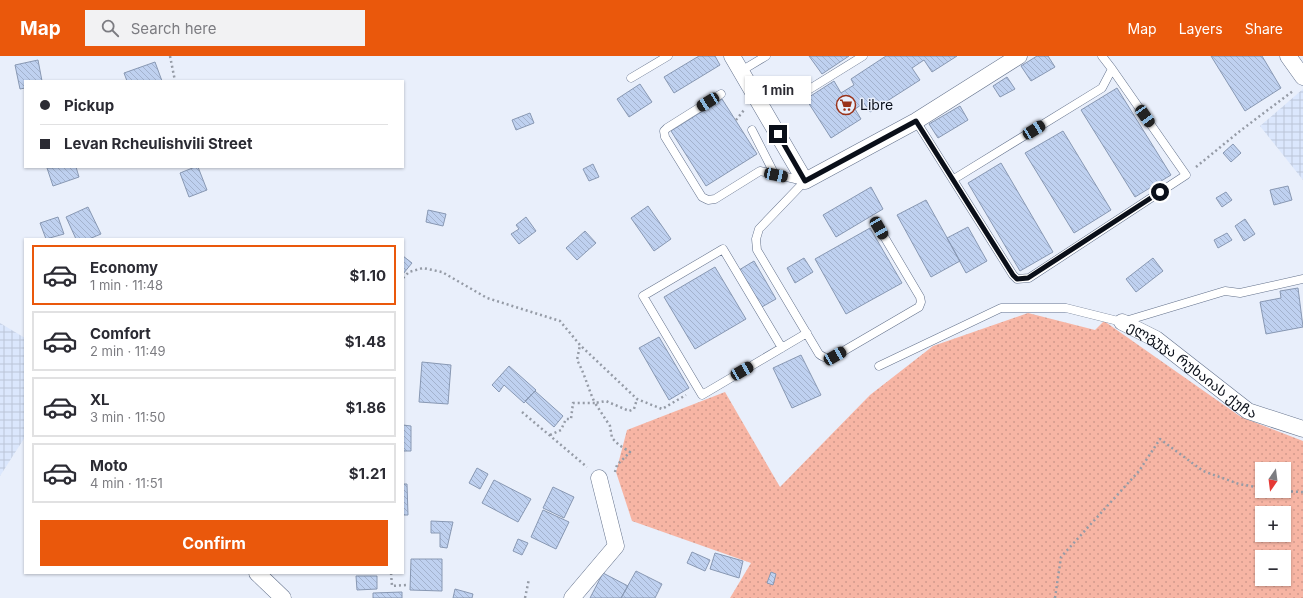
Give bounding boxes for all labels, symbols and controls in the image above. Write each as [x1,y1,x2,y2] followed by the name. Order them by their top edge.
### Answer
[85,10,365,46] search box
[20,17,61,40] text: Map
[99,17,121,39] icon: search
[131,19,216,38] text: Search here
[1128,20,1157,37] text: Map
[1179,20,1223,37] text: Layers
[1245,20,1283,37] text: Share
[745,76,811,104] callout: 1 min
[762,82,794,98] text: 1 min
[695,91,721,113] car
[835,94,857,116] supermarket icon: Libre
[64,96,114,115] text: Pickup
[860,96,893,113] place label: Libre
[1133,103,1157,129] car
[1021,119,1047,141] car
[769,125,787,143] route end
[64,134,252,153] text: Levan Rcheulishvili Street
[763,167,789,183] car
[1151,183,1169,201] route start
[868,215,890,241] car
[42,257,78,293] icon: car
[90,258,158,277] text: Economy
[349,266,386,285] text: $1.10
[90,277,163,293] text: 1 min · 11:48
[1124,317,1259,421] street label: ელგუჯა რუხაიას ქუჩა
[42,323,78,359] icon: car
[90,324,151,343] text: Comfort
[345,332,386,351] text: $1.48
[90,343,166,359] text: 2 min · 11:49
[822,345,848,367] car
[729,360,755,382] car
[42,389,78,425] icon: car
[90,390,110,409] text: XL
[346,398,386,417] text: $1.86
[90,409,165,425] text: 3 min · 11:50
[42,455,78,491] icon: car
[90,456,128,475] text: Moto
[1255,462,1291,498] north arrow
[1255,462,1291,586] map controls
[349,464,386,483] text: $1.21
[90,475,163,491] text: 4 min · 11:51
[1255,506,1291,542] button: +
[40,520,388,566] button: Confirm
[1255,550,1291,586] button: −

